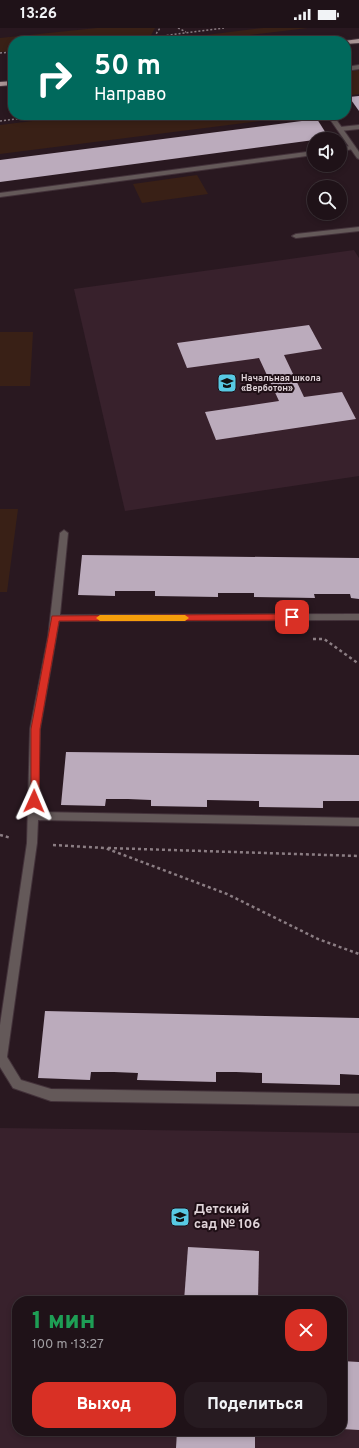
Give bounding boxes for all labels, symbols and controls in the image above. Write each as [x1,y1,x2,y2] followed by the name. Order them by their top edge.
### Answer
[20,5,57,24] text: 13:26
[94,49,161,85] text: 50 m
[28,52,80,104] icon: right
[94,84,166,107] text: Направо
[307,132,347,220] map controls
[307,132,347,172] button: sound
[307,180,347,220] button: search
[216,372,238,394] school or university icon: Начальная школа «Верботон»
[241,373,321,394] place label: Начальная школа «Верботон»
[275,600,309,634] pin
[281,606,303,628] icon: arrive
[13,780,55,822] position arrow
[194,1202,260,1233] place label: Детский сад № 106
[169,1206,191,1228] school or university icon: Детский сад № 106
[32,1307,95,1337] text: 1 мин
[285,1309,327,1351] button: close
[32,1337,104,1353] text: 100 m · 13:27
[32,1382,176,1428] button: Выход
[184,1382,327,1428] button: Поделиться

